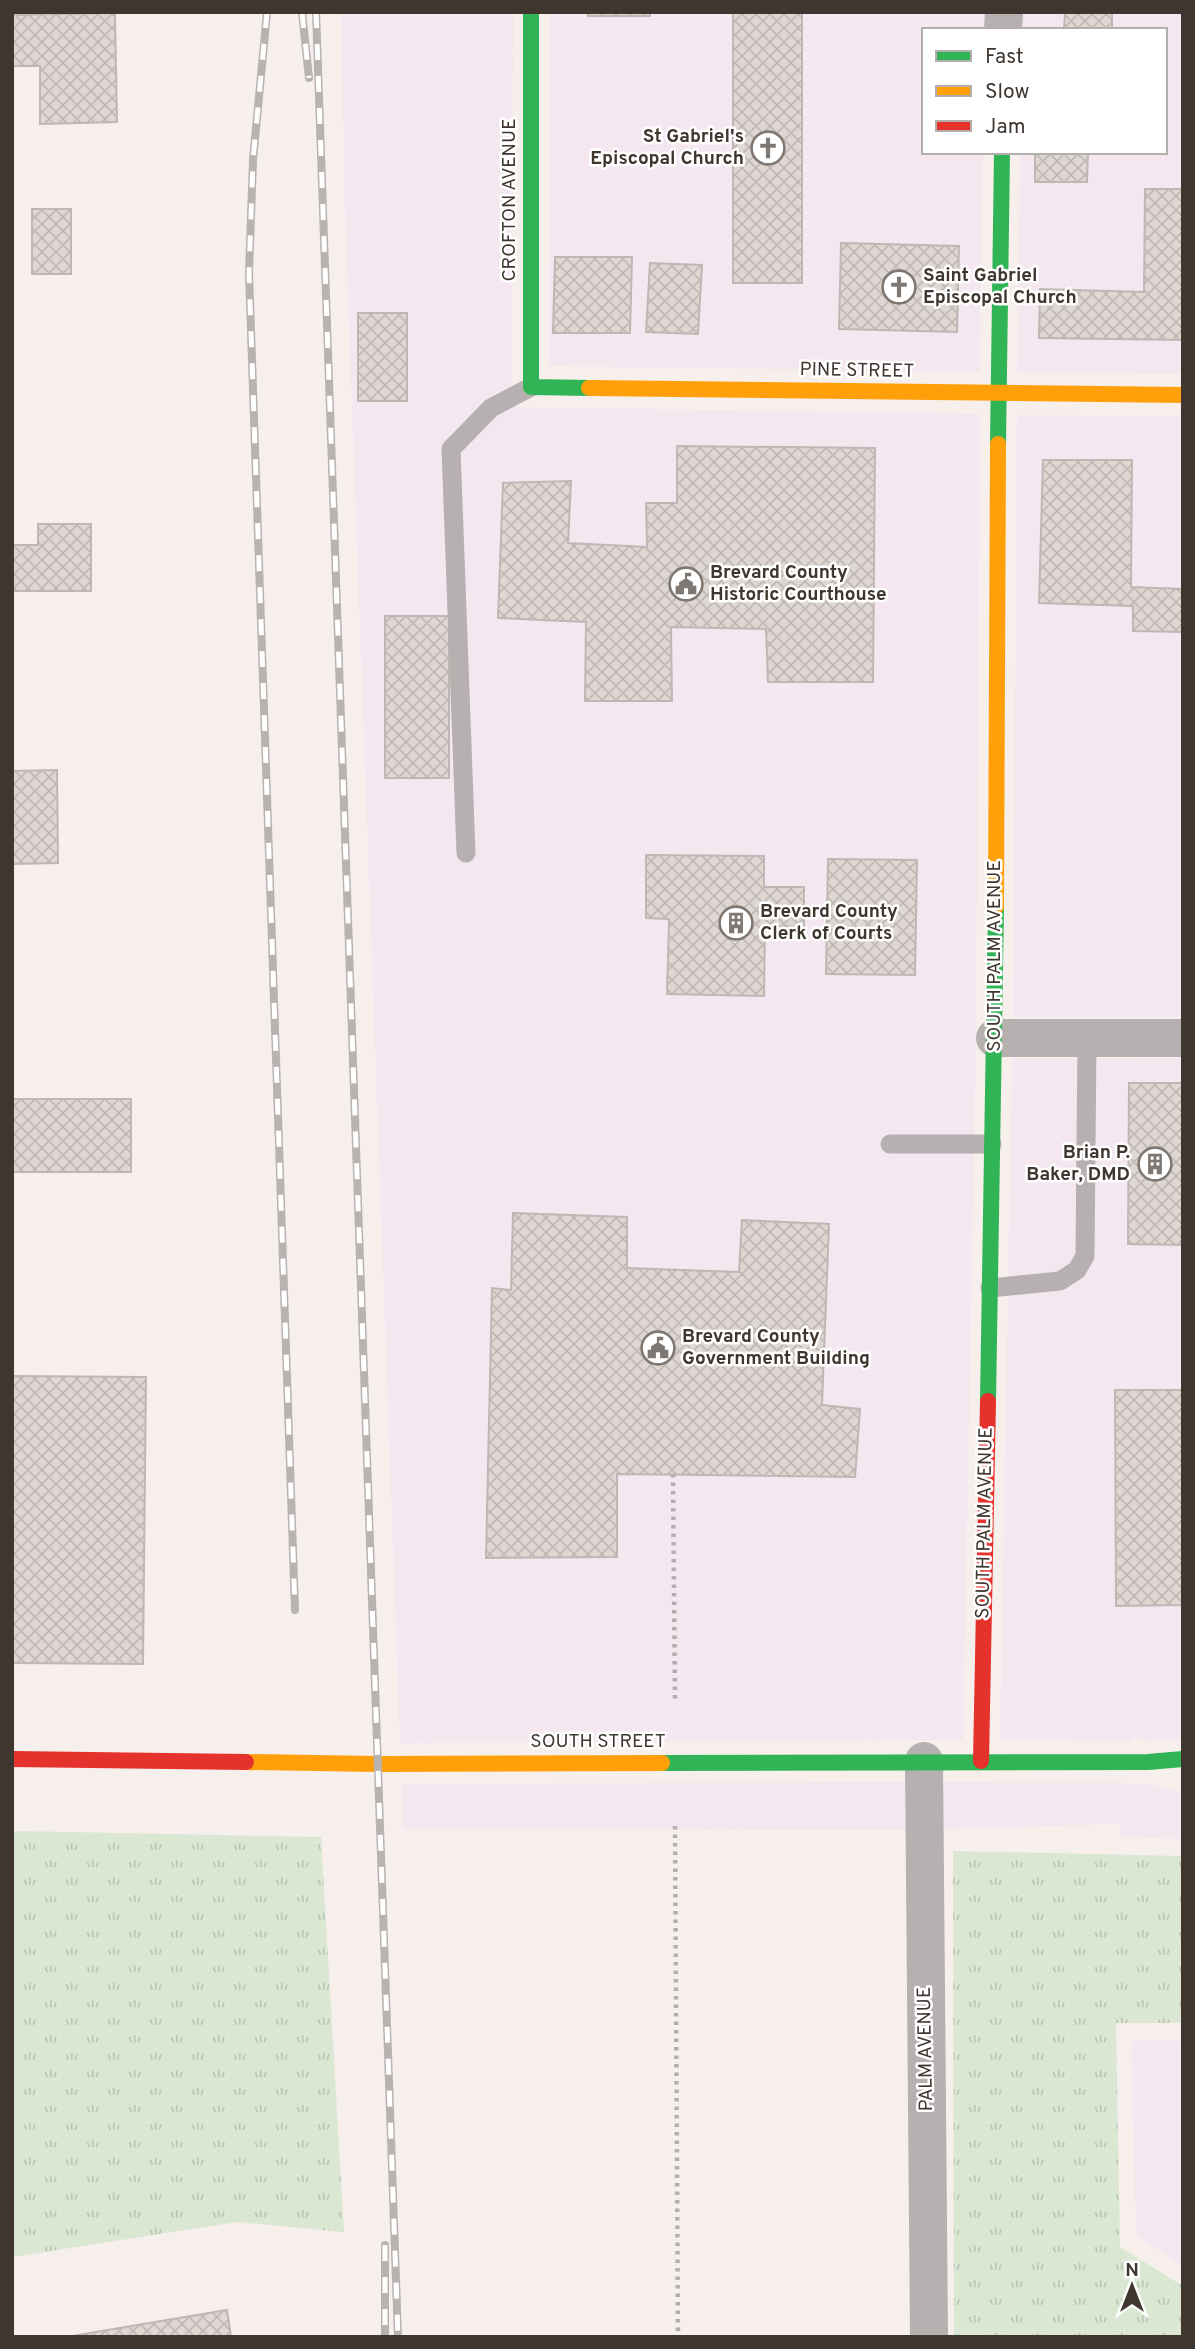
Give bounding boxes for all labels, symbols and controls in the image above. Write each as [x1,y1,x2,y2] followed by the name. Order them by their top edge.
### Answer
[922,28,1167,154] legend
[985,44,1024,71] text: Fast
[985,79,1030,106] text: Slow
[985,114,1026,141] text: Jam
[498,118,522,282] street label: CROFTON AVENUE
[590,125,744,171] place label: St Gabriel's Episcopal Church
[749,129,787,167] church icon: St Gabriel's Episcopal Church
[923,264,1077,310] place label: Saint Gabriel Episcopal Church
[880,268,918,306] church icon: Saint Gabriel Episcopal Church
[799,358,915,384] street label: PINE STREET
[710,561,887,607] place label: Brevard County Historic Courthouse
[667,565,705,603] public building icon: Brevard County Historic Courthouse
[983,860,1007,1052] street label: SOUTH PALM AVENUE
[760,900,898,946] place label: Brevard County Clerk of Courts
[717,904,755,942] building icon: Brevard County Clerk of Courts
[1026,1141,1130,1187] place label: Brian P. Baker, DMD
[1136,1145,1174,1183] building icon: Brian P. Baker, DMD
[682,1325,870,1371] place label: Brevard County Government Building
[639,1329,677,1367] public building icon: Brevard County Government Building
[971,1427,999,1619] street label: SOUTH PALM AVENUE
[530,1730,666,1754] street label: SOUTH STREET
[913,1987,939,2111] street label: PALM AVENUE
[1097,2251,1167,2321] north arrow
[1125,2259,1139,2283] text: N

